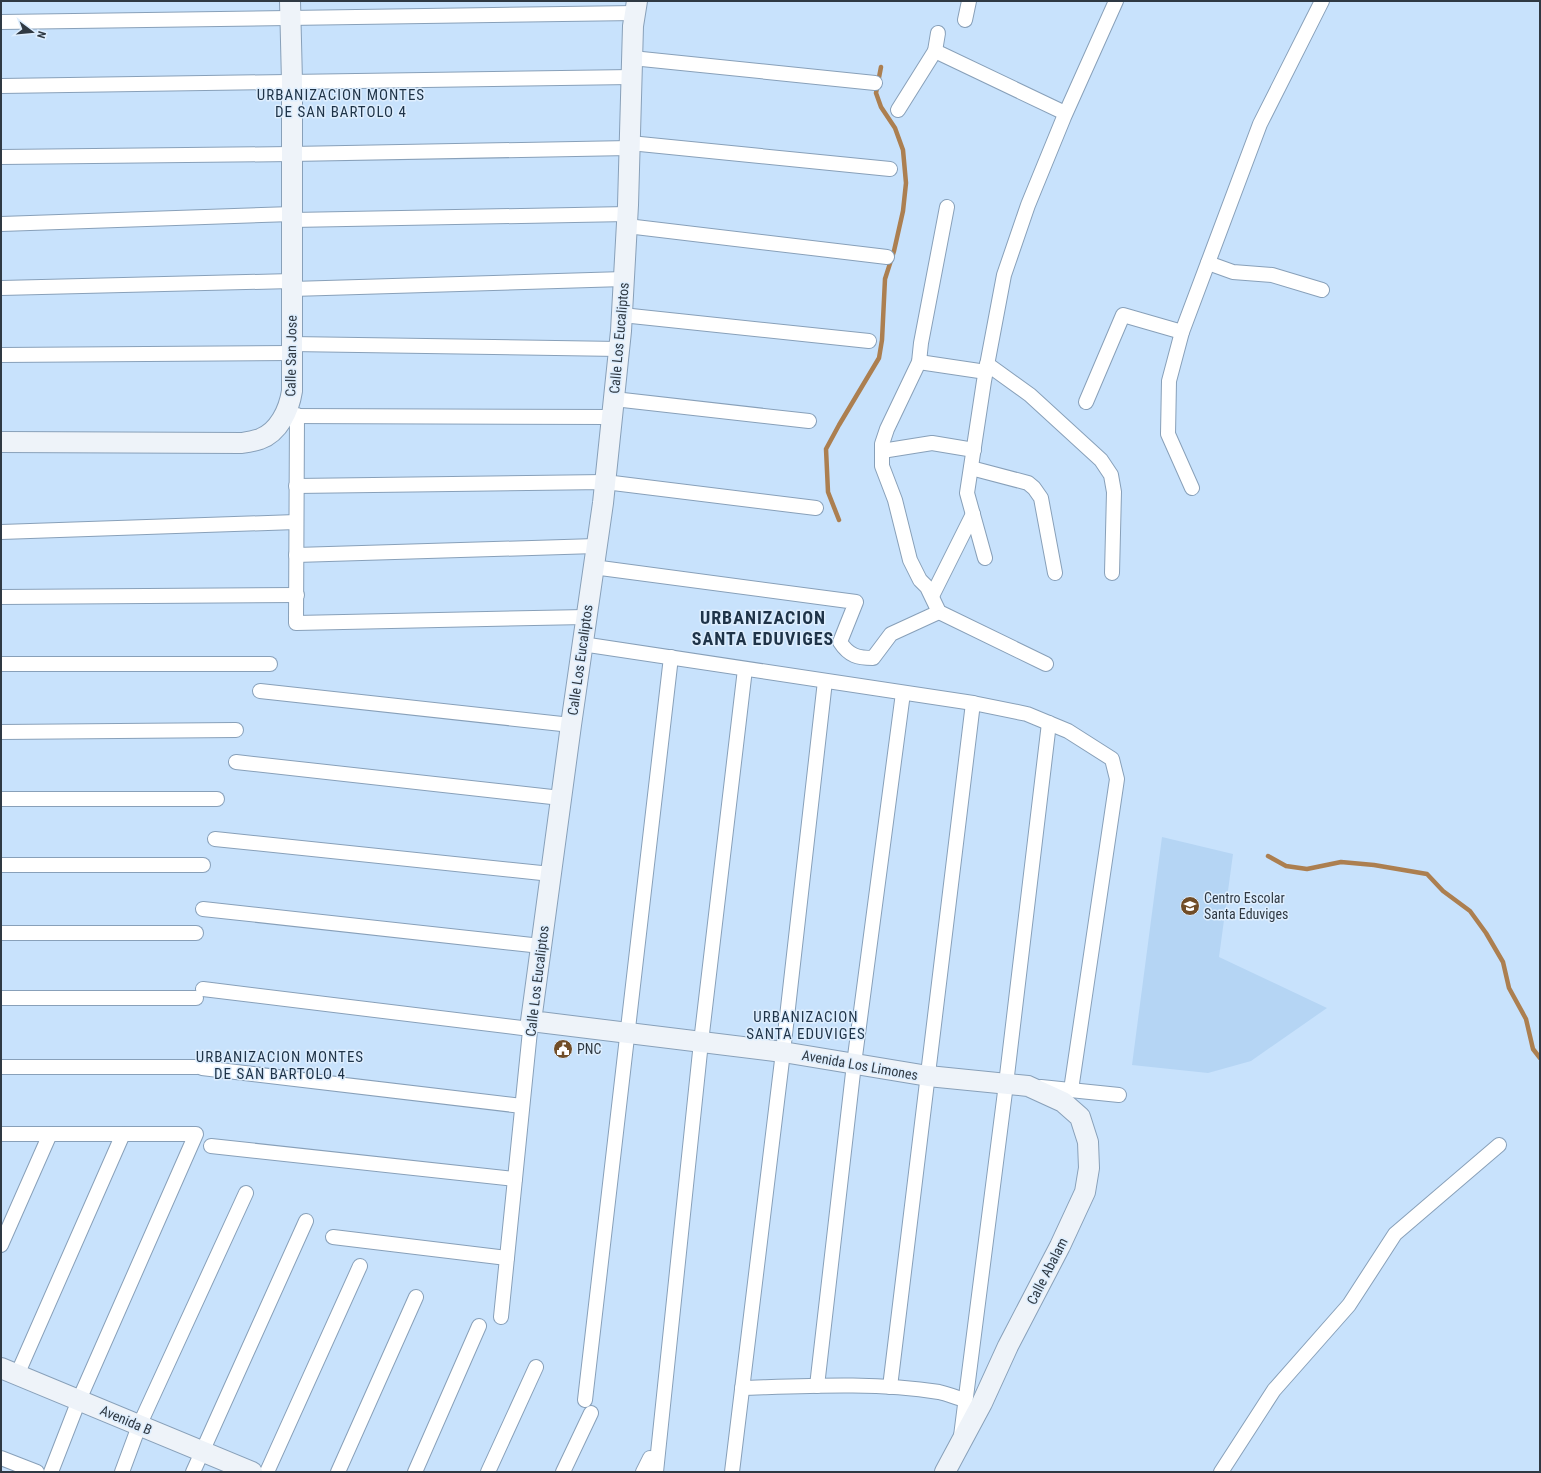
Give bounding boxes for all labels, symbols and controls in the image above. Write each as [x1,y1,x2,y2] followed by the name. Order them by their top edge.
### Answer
[12,12,52,52] north arrow
[34,30,48,40] text: N
[257,86,425,121] district label: URBANIZACION MONTES DE SAN BARTOLO 4
[606,282,632,394] street label: Calle Los Eucaliptos
[282,315,300,397] street label: Calle San Jose
[564,604,596,716] street label: Calle Los Eucaliptos
[692,607,834,649] district label: URBANIZACION SANTA EDUVIGES
[1204,890,1288,922] place label: Centro Escolar Santa Eduviges
[1179,895,1201,917] school or university icon: Centro Escolar Santa Eduviges
[522,925,552,1037] street label: Calle Los Eucaliptos
[746,1008,866,1043] district label: URBANIZACION SANTA EDUVIGES
[552,1038,574,1060] public building icon: PNC
[577,1041,601,1057] place label: PNC
[801,1047,919,1083] street label: Avenida Los Limones
[196,1048,364,1083] district label: URBANIZACION MONTES DE SAN BARTOLO 4
[1023,1235,1071,1307] street label: Calle Abalam
[98,1402,154,1438] street label: Avenida B

